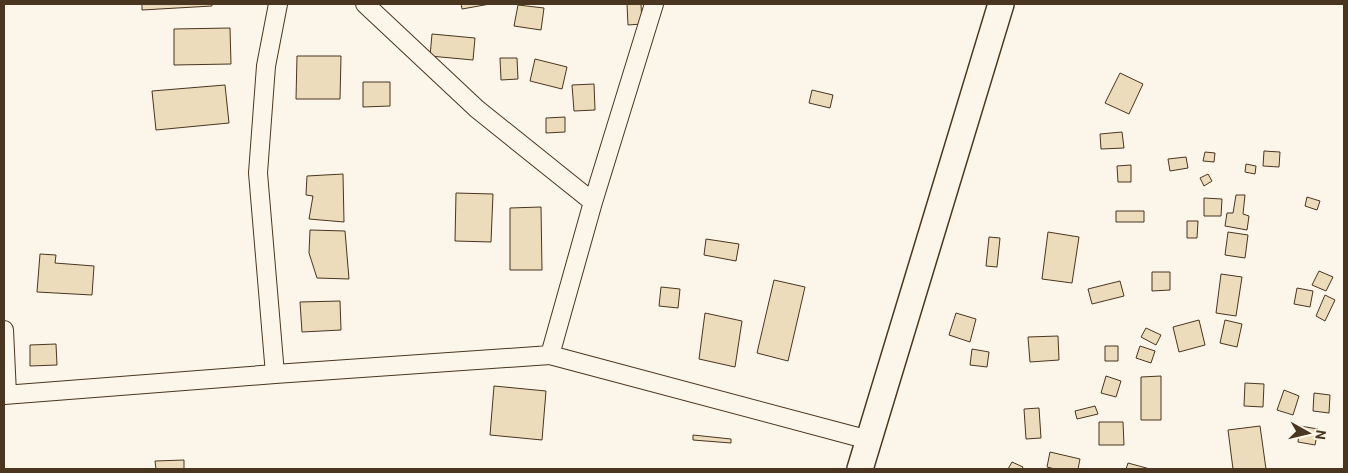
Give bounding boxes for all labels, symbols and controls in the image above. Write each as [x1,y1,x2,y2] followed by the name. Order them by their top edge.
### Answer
[1283,408,1333,458] north arrow
[1312,429,1330,441] text: N

